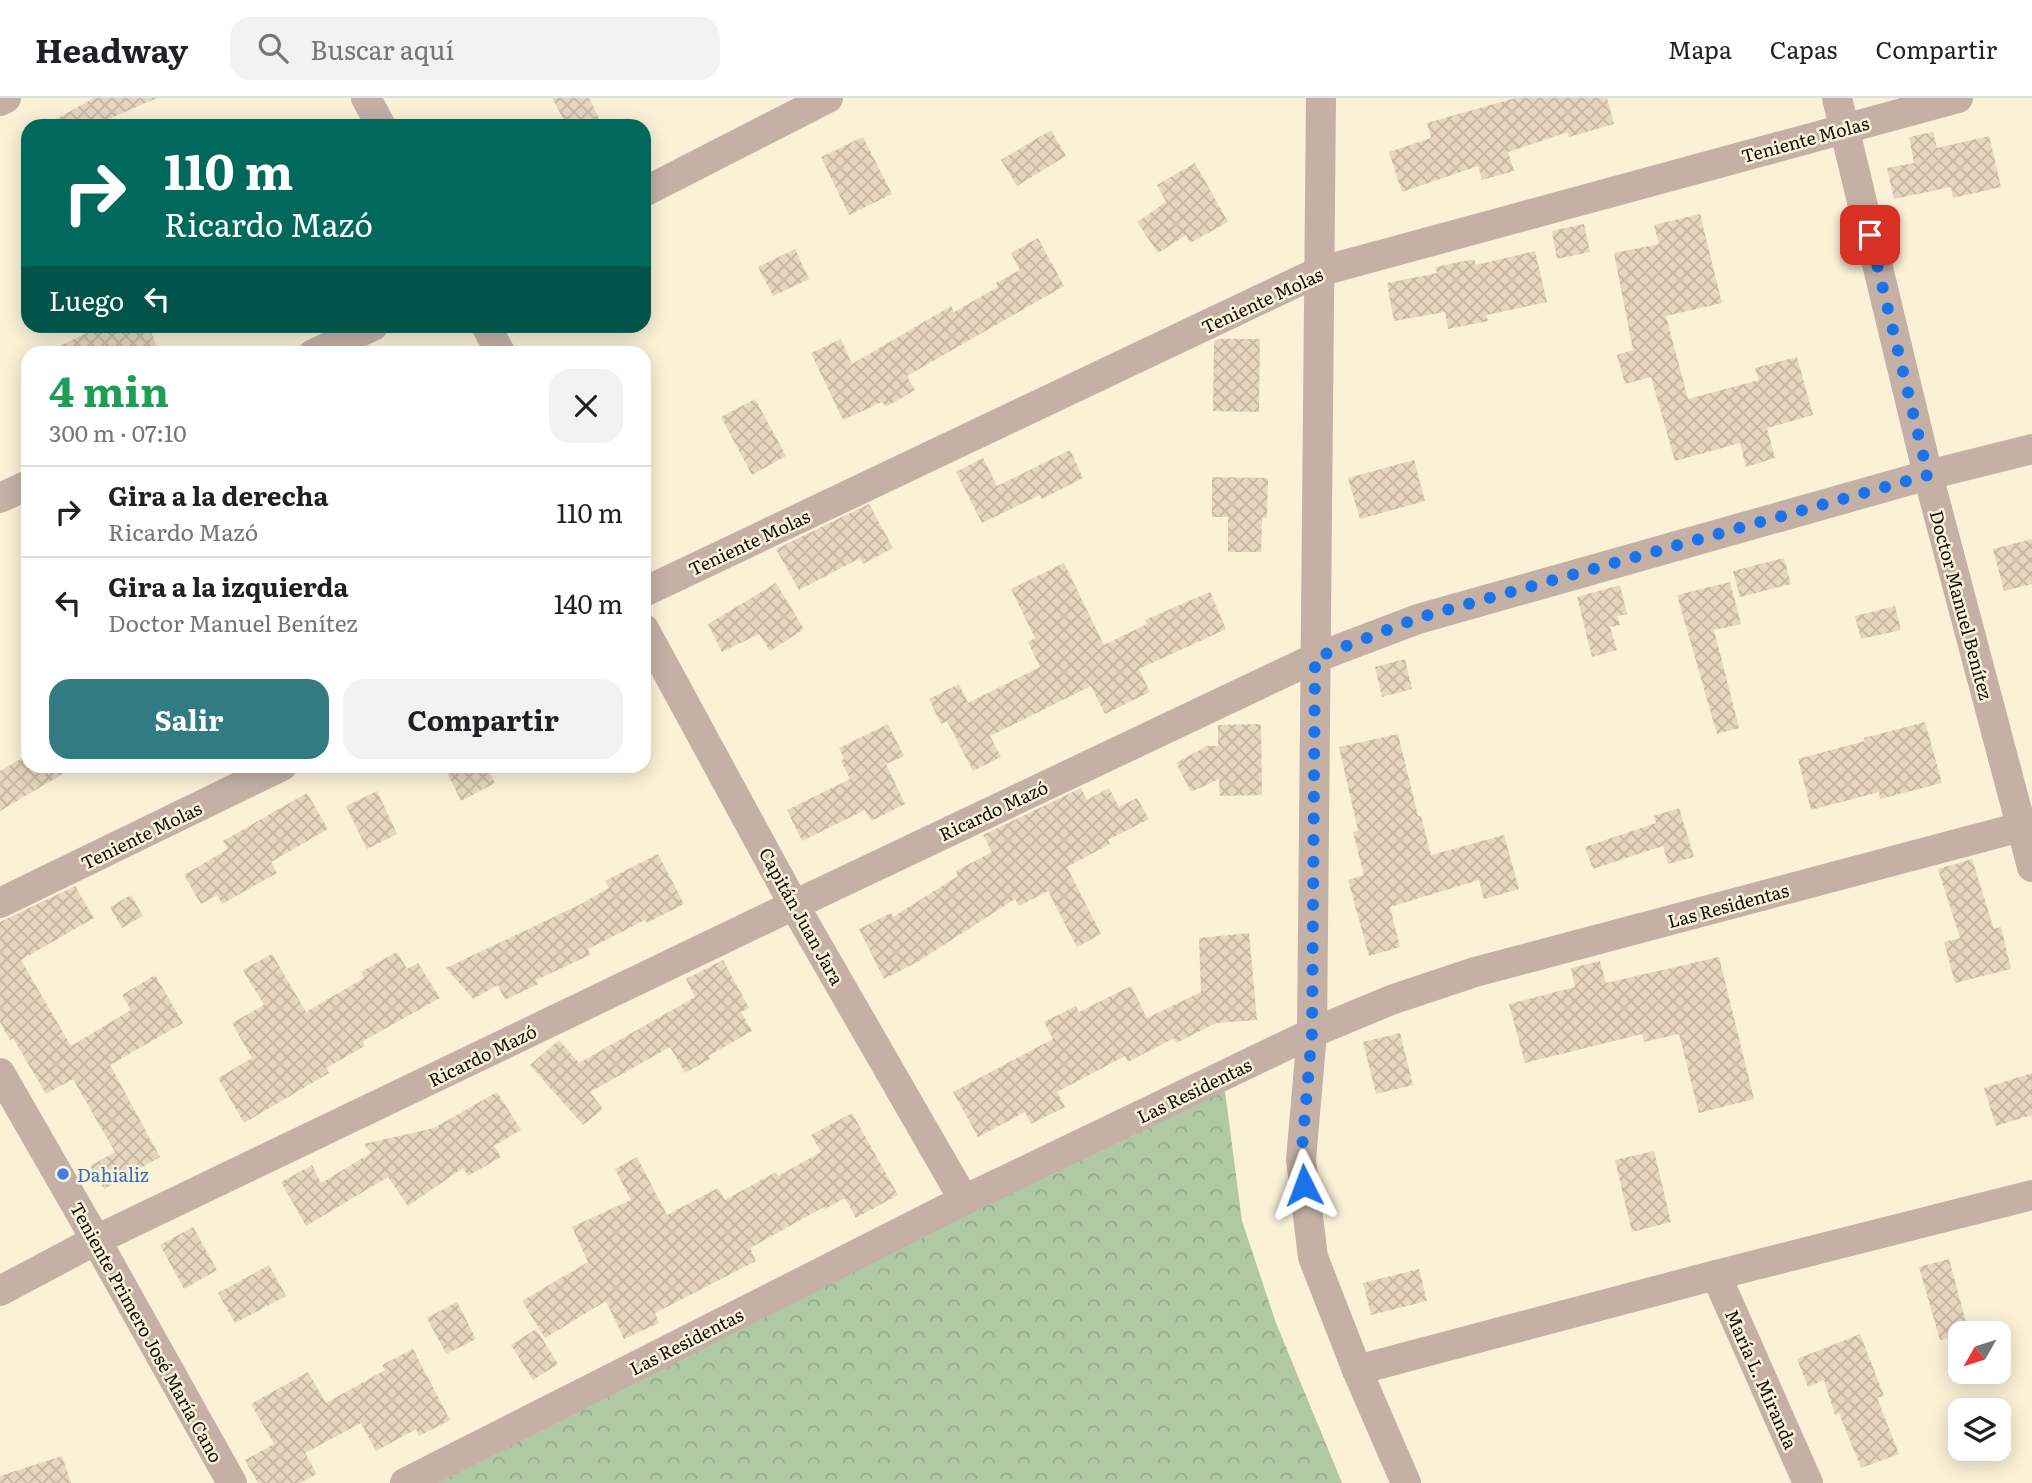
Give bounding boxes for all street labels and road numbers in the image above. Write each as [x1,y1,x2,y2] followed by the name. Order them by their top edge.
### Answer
[1738,109,1872,169] street label: Teniente Molas
[1197,260,1327,340] street label: Teniente Molas
[684,502,814,582] street label: Teniente Molas
[1924,507,2000,703] street label: Doctor Manuel Benítez
[934,773,1052,847] street label: Ricardo Mazó
[76,794,206,876] street label: Teniente Molas
[753,842,851,990] street label: Capitán Juan Jara
[1664,876,1792,934] street label: Las Residentas
[423,1017,541,1093] street label: Ricardo Mazó
[1132,1051,1256,1129] street label: Las Residentas
[64,1197,230,1467] street label: Teniente Primero José María Cano
[624,1301,748,1381] street label: Las Residentas
[1719,1305,1805,1454] street label: María L. Miranda

